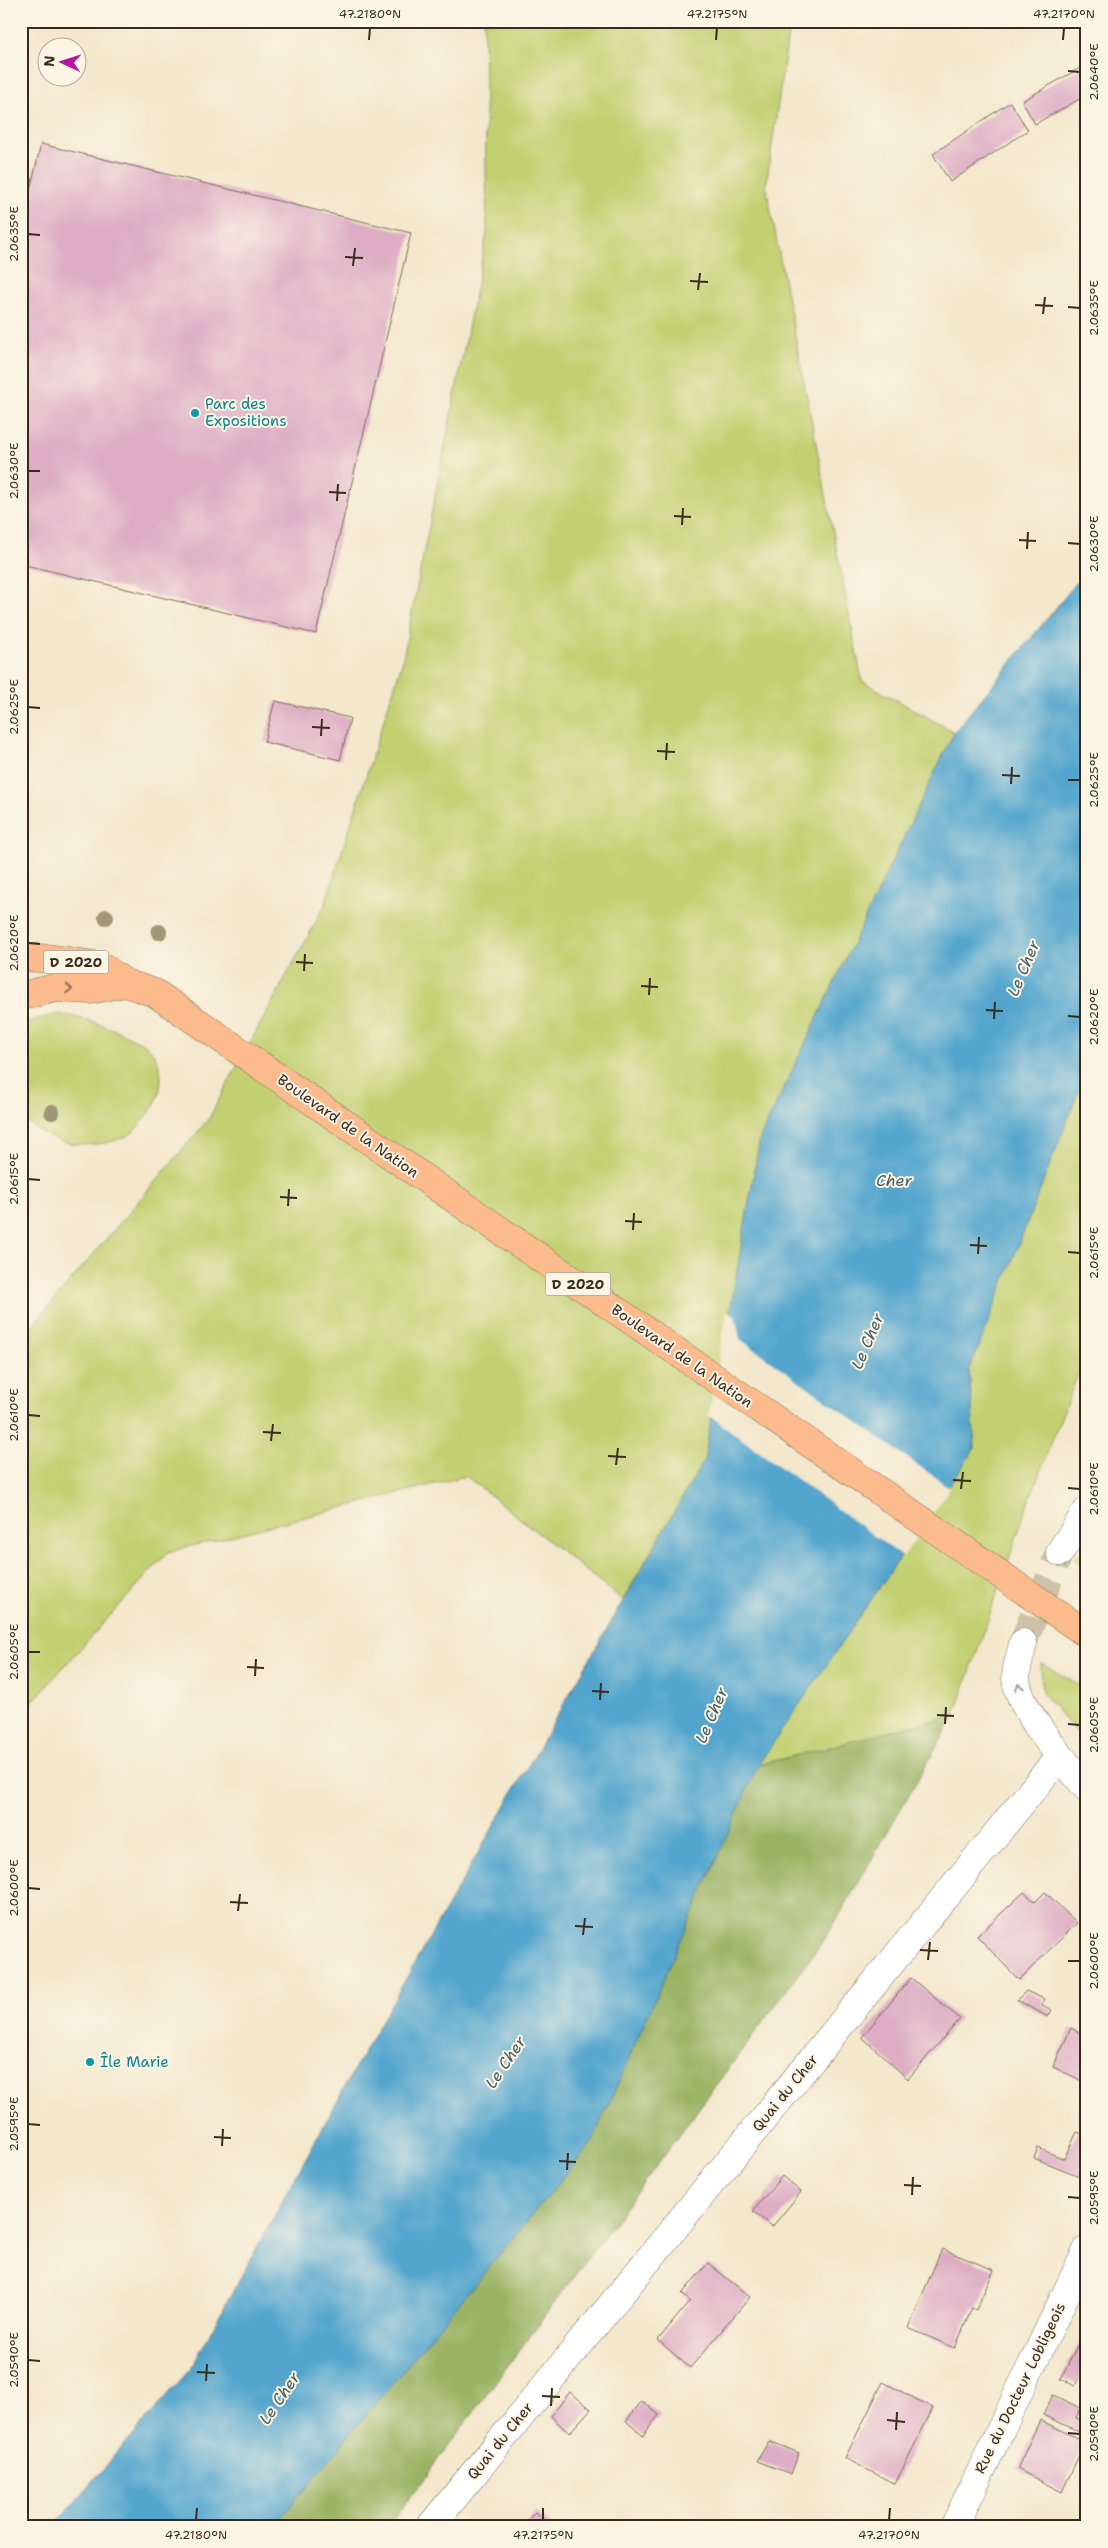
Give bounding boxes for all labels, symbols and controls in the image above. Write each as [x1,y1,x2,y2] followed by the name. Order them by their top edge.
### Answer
[339,6,401,22] text: 47.2180°N
[687,6,747,22] text: 47.2175°N
[1033,6,1095,22] text: 47.2170°N
[38,38,88,88] north arrow
[1086,43,1102,101] text: 2.0640°E
[40,55,58,67] text: N
[6,206,22,262] text: 2.0635°E
[1086,280,1102,336] text: 2.0635°E
[205,394,287,431] place label: Parc des Expositions
[189,407,201,419] marker: Parc des Expositions
[6,443,22,499] text: 2.0630°E
[1086,516,1102,572] text: 2.0630°E
[6,679,22,735] text: 2.0625°E
[1086,752,1102,808] text: 2.0625°E
[6,915,22,971] text: 2.0620°E
[1002,937,1045,999] water label: Le Cher
[44,950,108,974] road number: D 2020
[65,983,73,994] one-way arrow
[1086,989,1102,1045] text: 2.0620°E
[273,1070,423,1182] street label: Boulevard de la Nation
[6,1153,22,1205] text: 2.0615°E
[876,1170,912,1191] water label: Cher
[1086,1227,1102,1279] text: 2.0615°E
[546,1272,610,1296] road number: D 2020
[607,1300,757,1412] street label: Boulevard de la Nation
[846,1310,889,1372] water label: Le Cher
[6,1388,22,1442] text: 2.0610°E
[1086,1462,1102,1516] text: 2.0610°E
[6,1624,22,1680] text: 2.0605°E
[1014,1683,1025,1691] one-way arrow
[690,1684,733,1746] water label: Le Cher
[1086,1697,1102,1753] text: 2.0605°E
[6,1859,22,1917] text: 2.0600°E
[1086,1932,1102,1990] text: 2.0600°E
[480,2032,531,2093] water label: Le Cher
[747,2050,823,2136] street label: Quai du Cher
[100,2051,169,2072] place label: Île Marie
[84,2056,96,2068] marker: Île Marie
[6,2096,22,2152] text: 2.0595°E
[1086,2170,1102,2226] text: 2.0595°E
[970,2299,1070,2477] street label: Rue du Docteur Lobligeois
[6,2332,22,2388] text: 2.0590°E
[254,2368,305,2429] water label: Le Cher
[462,2398,538,2484] street label: Quai du Cher
[1086,2406,1102,2462] text: 2.0590°E
[165,2527,227,2543] text: 47.2180°N
[513,2527,573,2543] text: 47.2175°N
[858,2527,920,2543] text: 47.2170°N

